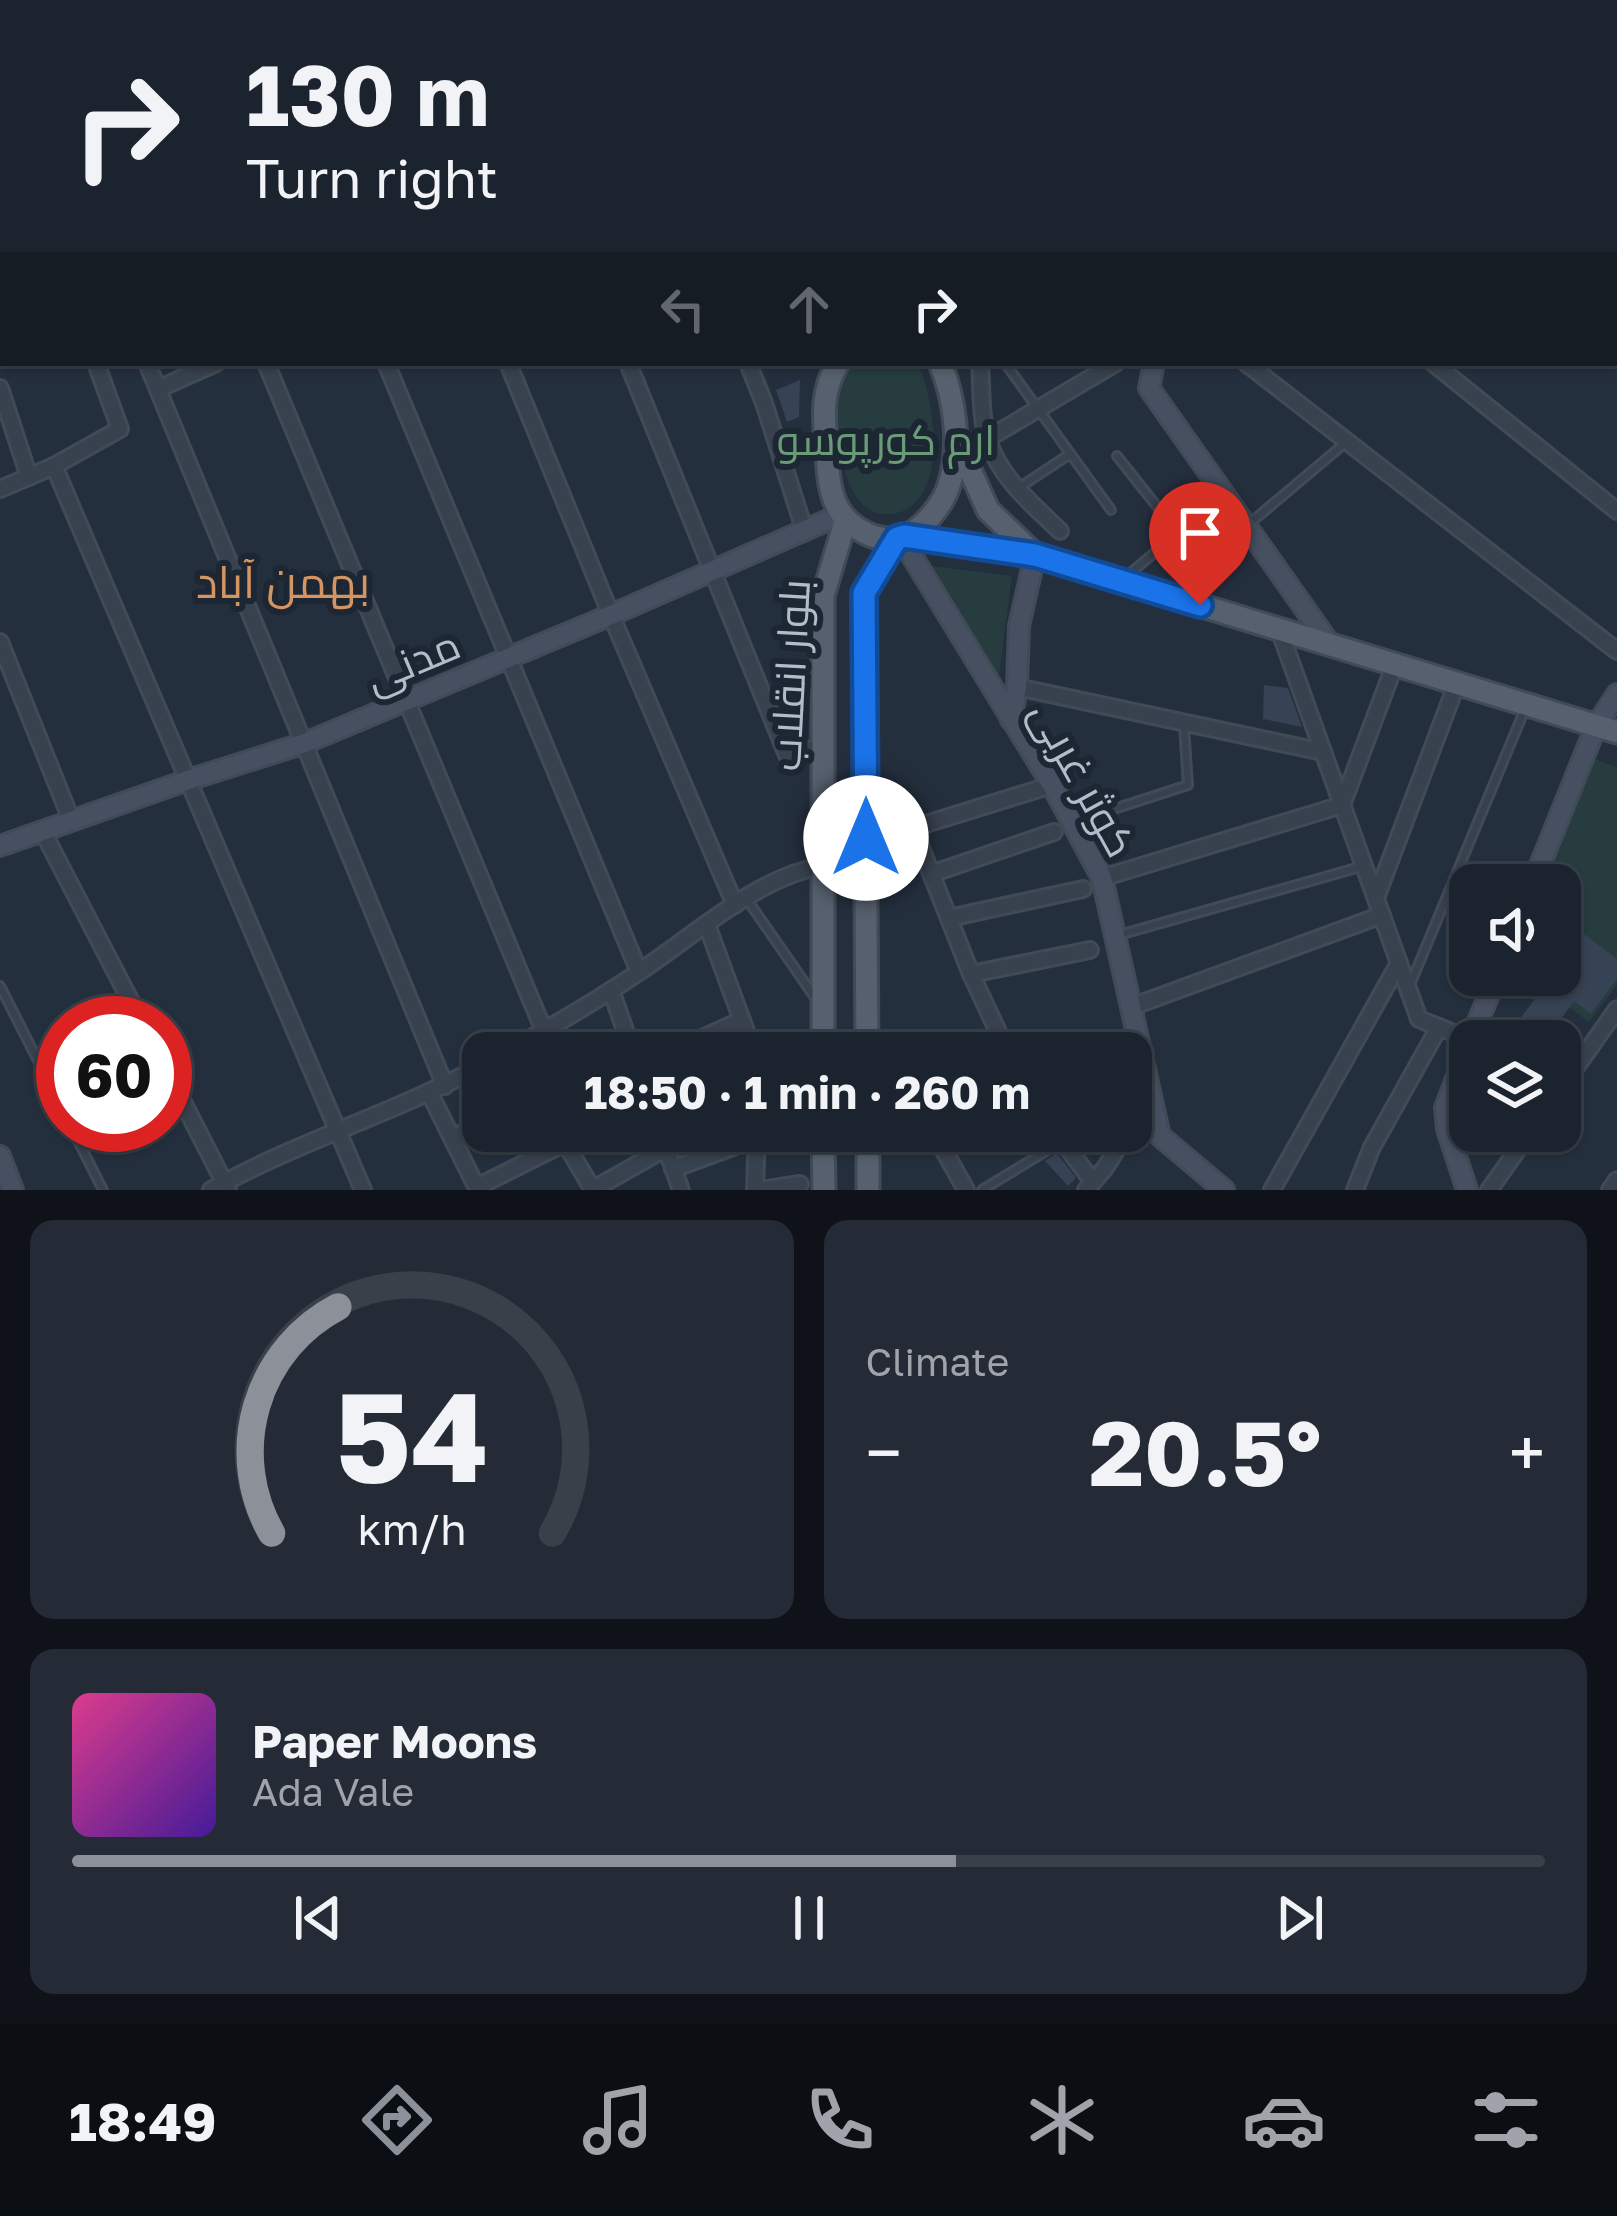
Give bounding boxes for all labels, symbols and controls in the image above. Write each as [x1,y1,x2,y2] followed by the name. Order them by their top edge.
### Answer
[246,44,490,144] text: 130 m
[48,48,204,204] icon: right
[246,145,498,210] text: Turn right
[650,276,716,342] icon: left
[776,276,842,342] icon: ahead
[902,276,968,342] icon: right
[777,414,995,469] park label: ارم کورپوسو
[1149,482,1251,605] pin
[1167,500,1233,566] icon: arrive
[196,554,370,610] district label: بهمن آباد
[759,578,819,772] street label: بلوار انقلاب
[357,618,467,703] street label: مدنی
[1020,691,1147,865] street label: کوثر غربی
[803,775,929,901] position arrow
[1449,864,1581,1152] map controls
[1449,864,1581,996] button: sound
[36,996,192,1152] speed limit sign: 60
[1449,1020,1581,1152] button: layers
[584,1065,1030,1119] text: 18:50 · 1 min · 260 m
[866,1338,1009,1385] text: Climate
[335,1360,489,1509] text: 54
[1089,1398,1321,1506] text: 20.5°
[866,1412,902,1492] text: −
[1509,1412,1545,1492] text: +
[357,1502,466,1553] text: km/h
[252,1714,537,1768] text: Paper Moons
[252,1768,414,1815] text: Ada Vale
[285,1885,351,1951] icon: previous
[776,1885,842,1951] icon: pause
[1267,1885,1333,1951] icon: next
[355,2078,439,2162] icon: directions
[576,2078,660,2162] icon: music
[798,2078,882,2162] icon: phone
[1020,2078,1104,2162] icon: climate
[1242,2078,1326,2162] icon: car
[1464,2078,1548,2162] icon: filters
[69,2088,217,2153] text: 18:49

